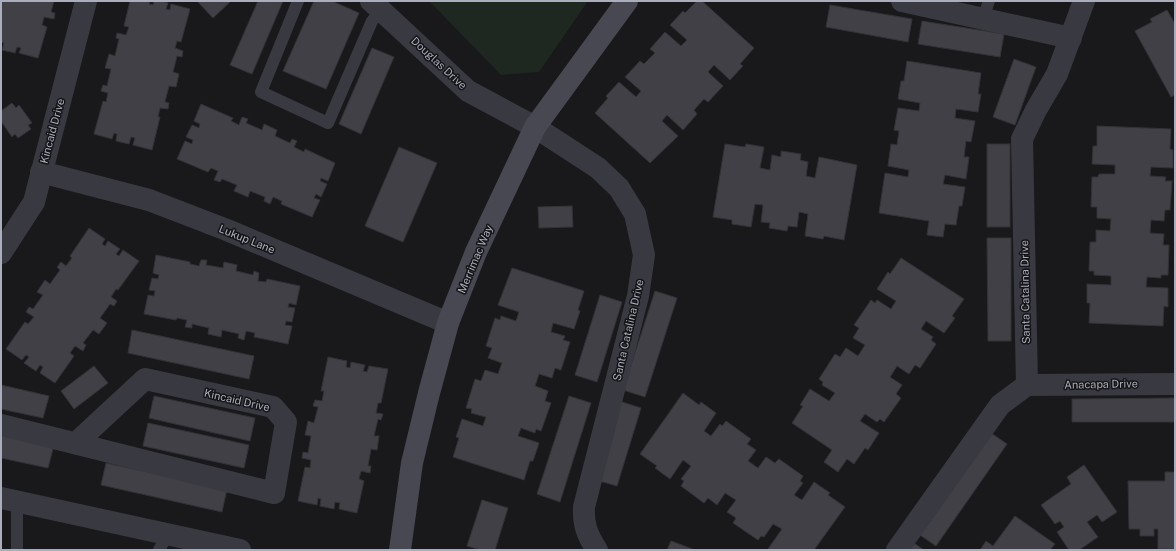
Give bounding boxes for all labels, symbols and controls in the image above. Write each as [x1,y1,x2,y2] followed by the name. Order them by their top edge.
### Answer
[409,34,469,92] street label: Douglas Drive
[38,97,66,165] street label: Kincaid Drive
[217,222,277,256] street label: Lukup Lane
[455,223,495,295] street label: Merrimac Way
[1018,240,1032,344] street label: Santa Catalina Drive
[610,278,646,382] street label: Santa Catalina Drive
[1064,377,1138,391] street label: Anacapa Drive
[203,387,271,413] street label: Kincaid Drive

